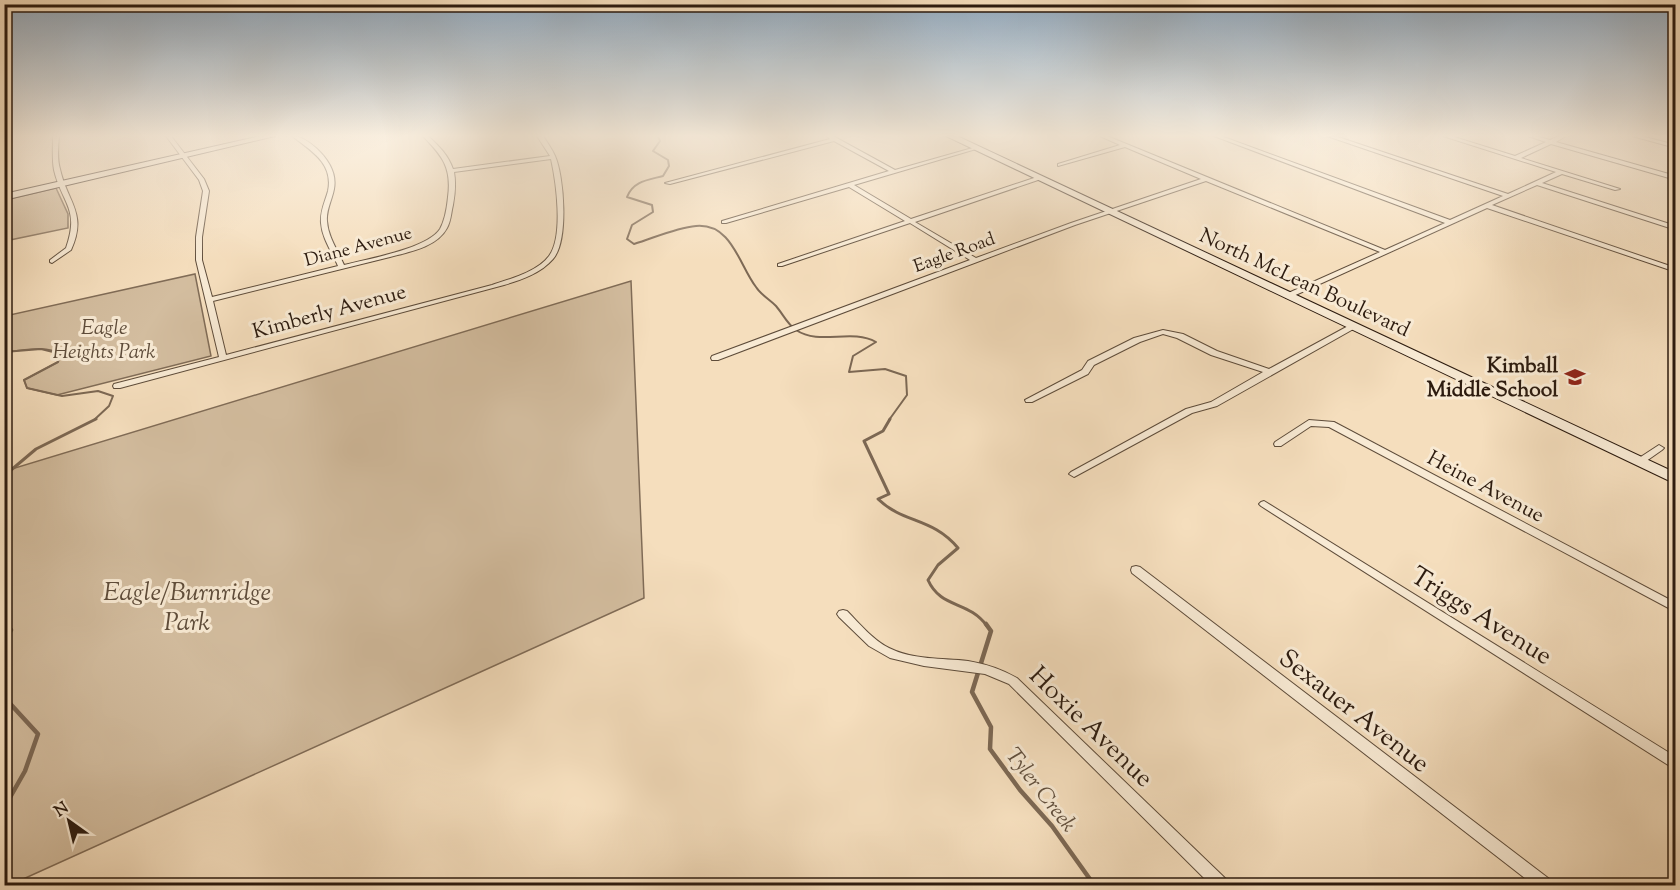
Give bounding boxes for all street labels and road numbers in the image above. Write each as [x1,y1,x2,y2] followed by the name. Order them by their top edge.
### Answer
[302,221,415,275] street label: Diane Avenue
[1194,222,1415,346] street label: North McLean Boulevard
[910,227,999,281] street label: Eagle Road
[249,278,410,348] street label: Kimberly Avenue
[1421,444,1549,531] street label: Heine Avenue
[1403,559,1559,675] street label: Triggs Avenue
[1270,641,1437,783] street label: Sexauer Avenue
[1020,659,1161,797] street label: Hoxie Avenue

